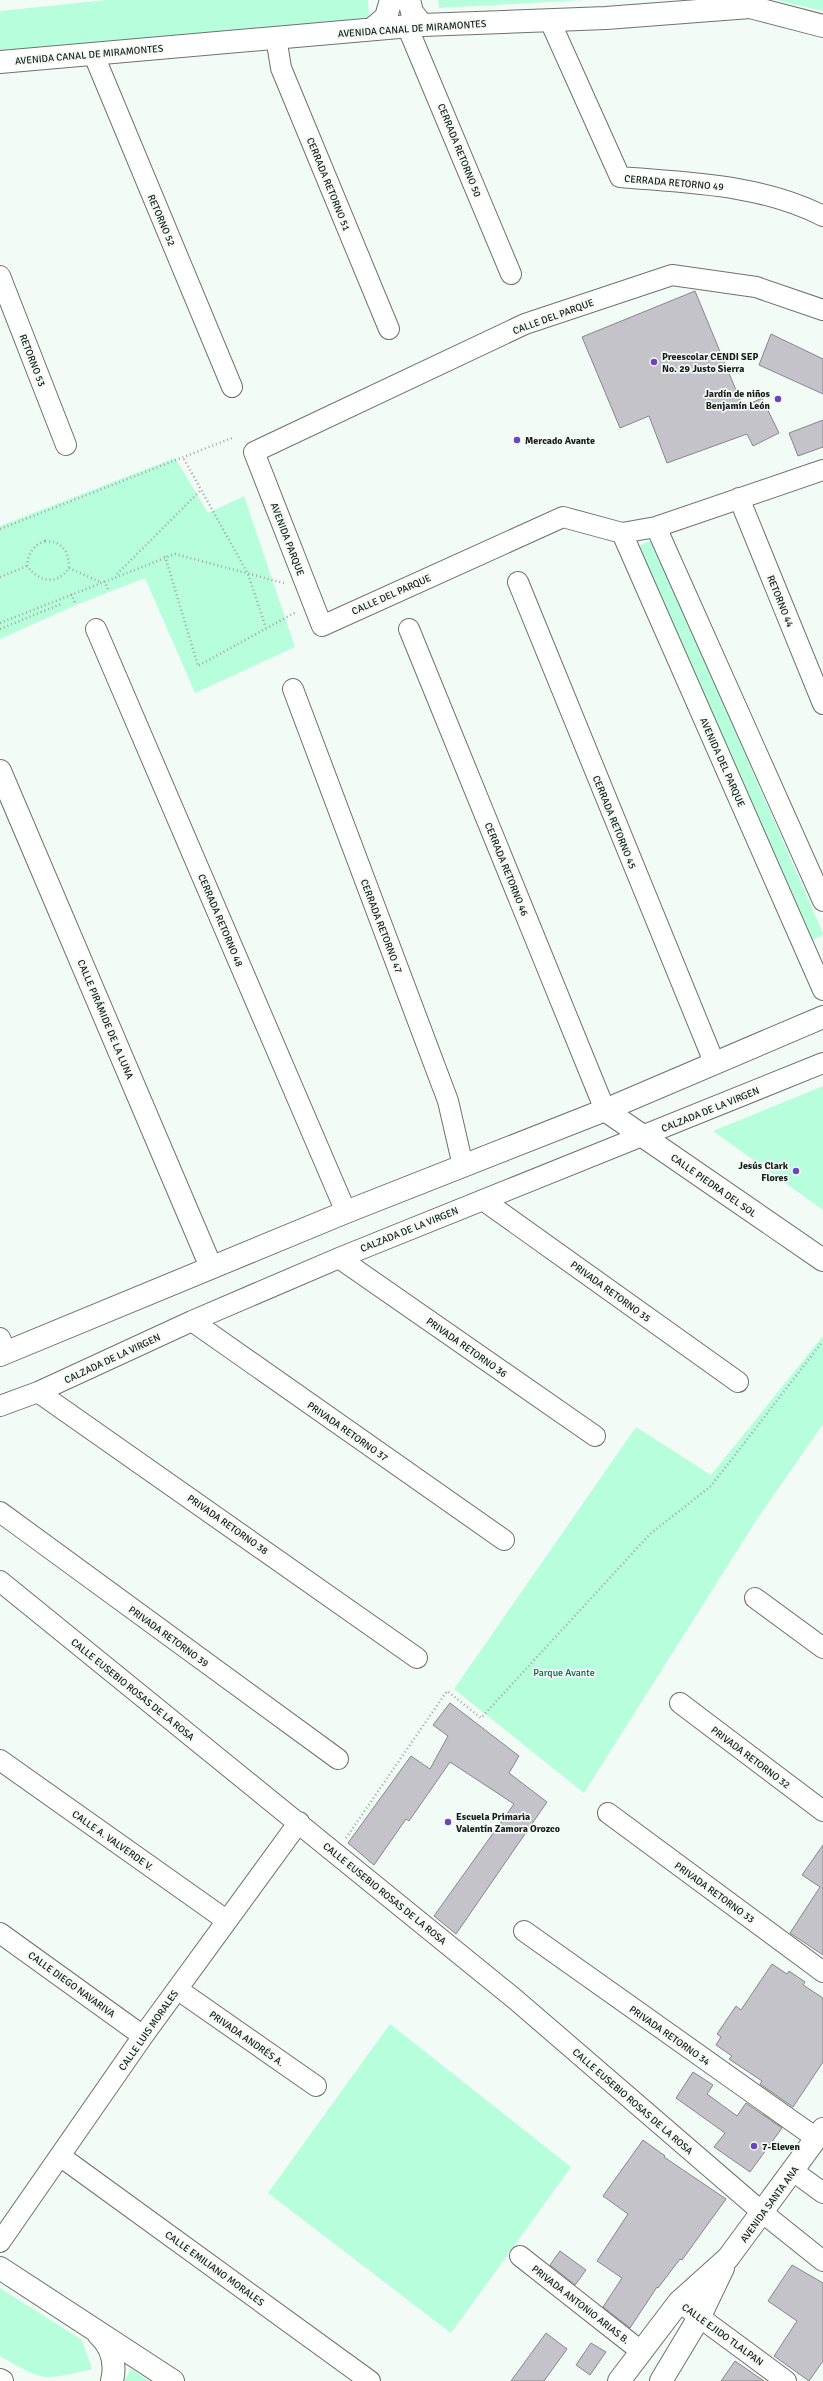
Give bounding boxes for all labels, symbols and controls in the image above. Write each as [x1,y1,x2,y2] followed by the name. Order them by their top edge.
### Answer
[337,18,487,40] street label: AVENIDA CANAL DE MIRAMONTES
[14,42,164,67] street label: AVENIDA CANAL DE MIRAMONTES
[435,102,483,199] street label: CERRADA RETORNO 50
[304,136,352,233] street label: CERRADA RETORNO 51
[624,173,724,193] street label: CERRADA RETORNO 49
[145,193,177,248] street label: RETORNO 52
[511,297,596,337] street label: CALLE DEL PARQUE
[17,332,48,388] street label: RETORNO 53
[662,351,758,375] place label: Preescolar CENDI SEP No. 29 Justo Sierra
[649,357,659,367] marker: Preescolar CENDI SEP No. 29 Justo Sierra
[704,388,771,412] place label: Jardín de niños Benjamín León
[773,394,783,404] marker: Jardín de niños Benjamín León
[512,435,522,445] marker: Mercado Avante
[525,435,595,447] place label: Mercado Avante
[268,501,307,578] street label: AVENIDA PARQUE
[350,572,433,618] street label: CALLE DEL PARQUE
[764,574,796,630] street label: RETORNO 44
[697,716,747,809] street label: AVENIDA DEL PARQUE
[590,774,638,871] street label: CERRADA RETORNO 45
[482,821,530,918] street label: CERRADA RETORNO 46
[195,872,245,969] street label: CERRADA RETORNO 48
[358,878,405,975] street label: CERRADA RETORNO 47
[74,957,137,1081] street label: CALLE PIRÁMIDE DE LA LUNA
[660,1085,761,1135] street label: CALZADA DE LA VIRGEN
[668,1152,759,1220] street label: CALLE PIEDRA DEL SOL
[738,1160,789,1184] place label: Jesús Clark Flores
[791,1166,801,1176] marker: Jesús Clark Flores
[359,1205,460,1255] street label: CALZADA DE LA VIRGEN
[568,1259,653,1325] street label: PRIVADA RETORNO 35
[424,1315,509,1380] street label: PRIVADA RETORNO 36
[62,1331,162,1387] street label: CALZADA DE LA VIRGEN
[305,1399,390,1464] street label: PRIVADA RETORNO 37
[185,1492,270,1557] street label: PRIVADA RETORNO 38
[126,1604,211,1670] street label: PRIVADA RETORNO 39
[68,1636,197,1743] street label: CALLE EUSEBIO ROSAS DE LA ROSA
[533,1667,595,1679] park label: Parque Avante
[708,1724,792,1791] street label: PRIVADA RETORNO 32
[69,1808,156,1874] street label: CALLE A. VALVERDE V.
[456,1811,560,1835] place label: Escuela Primaria Valentín Zamora Orozco
[443,1817,453,1827] marker: Escuela Primaria Valentín Zamora Orozco
[320,1840,449,1947] street label: CALLE EUSEBIO ROSAS DE LA ROSA
[672,1860,757,1926] street label: PRIVADA RETORNO 33
[26,1949,117,2020] street label: CALLE DIEGO NAVARIVA
[116,1988,181,2073] street label: CALLE LUIS MORALES
[627,2003,713,2069] street label: PRIVADA RETORNO 34
[207,2008,287,2069] street label: PRIVADA ANDRÉS A.
[570,2046,695,2157] street label: CALLE EUSEBIO ROSAS DE LA ROSA
[749,2141,759,2151] marker: 7-Eleven
[762,2141,800,2153] place label: 7-Eleven
[738,2164,802,2245] street label: AVENIDA SANTA ANA
[162,2229,267,2309] street label: CALLE EMILIANO MORALES
[529,2263,632,2347] street label: PRIVADA ANTONIO ARIAS B.
[679,2301,766,2368] street label: CALLE EJIDO TLALPAN

